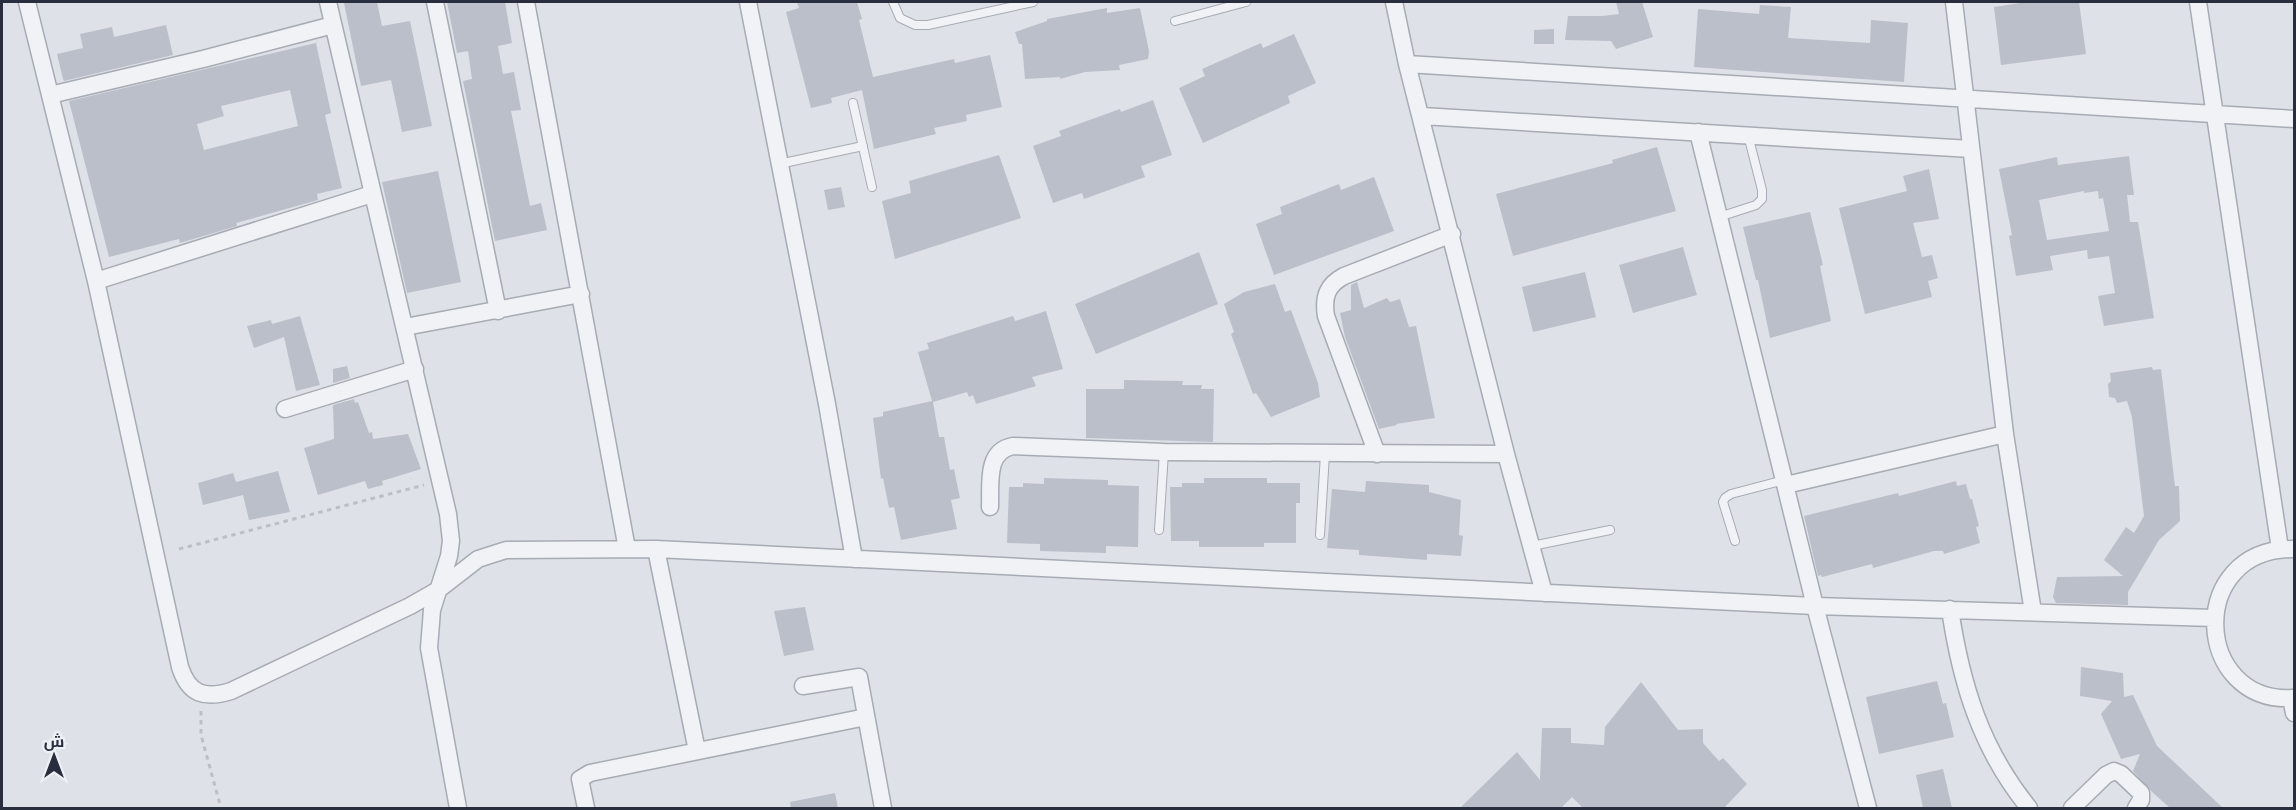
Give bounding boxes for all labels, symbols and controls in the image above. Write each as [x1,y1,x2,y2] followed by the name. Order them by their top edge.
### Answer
[24,726,84,786] north arrow
[44,731,64,751] text: ش

